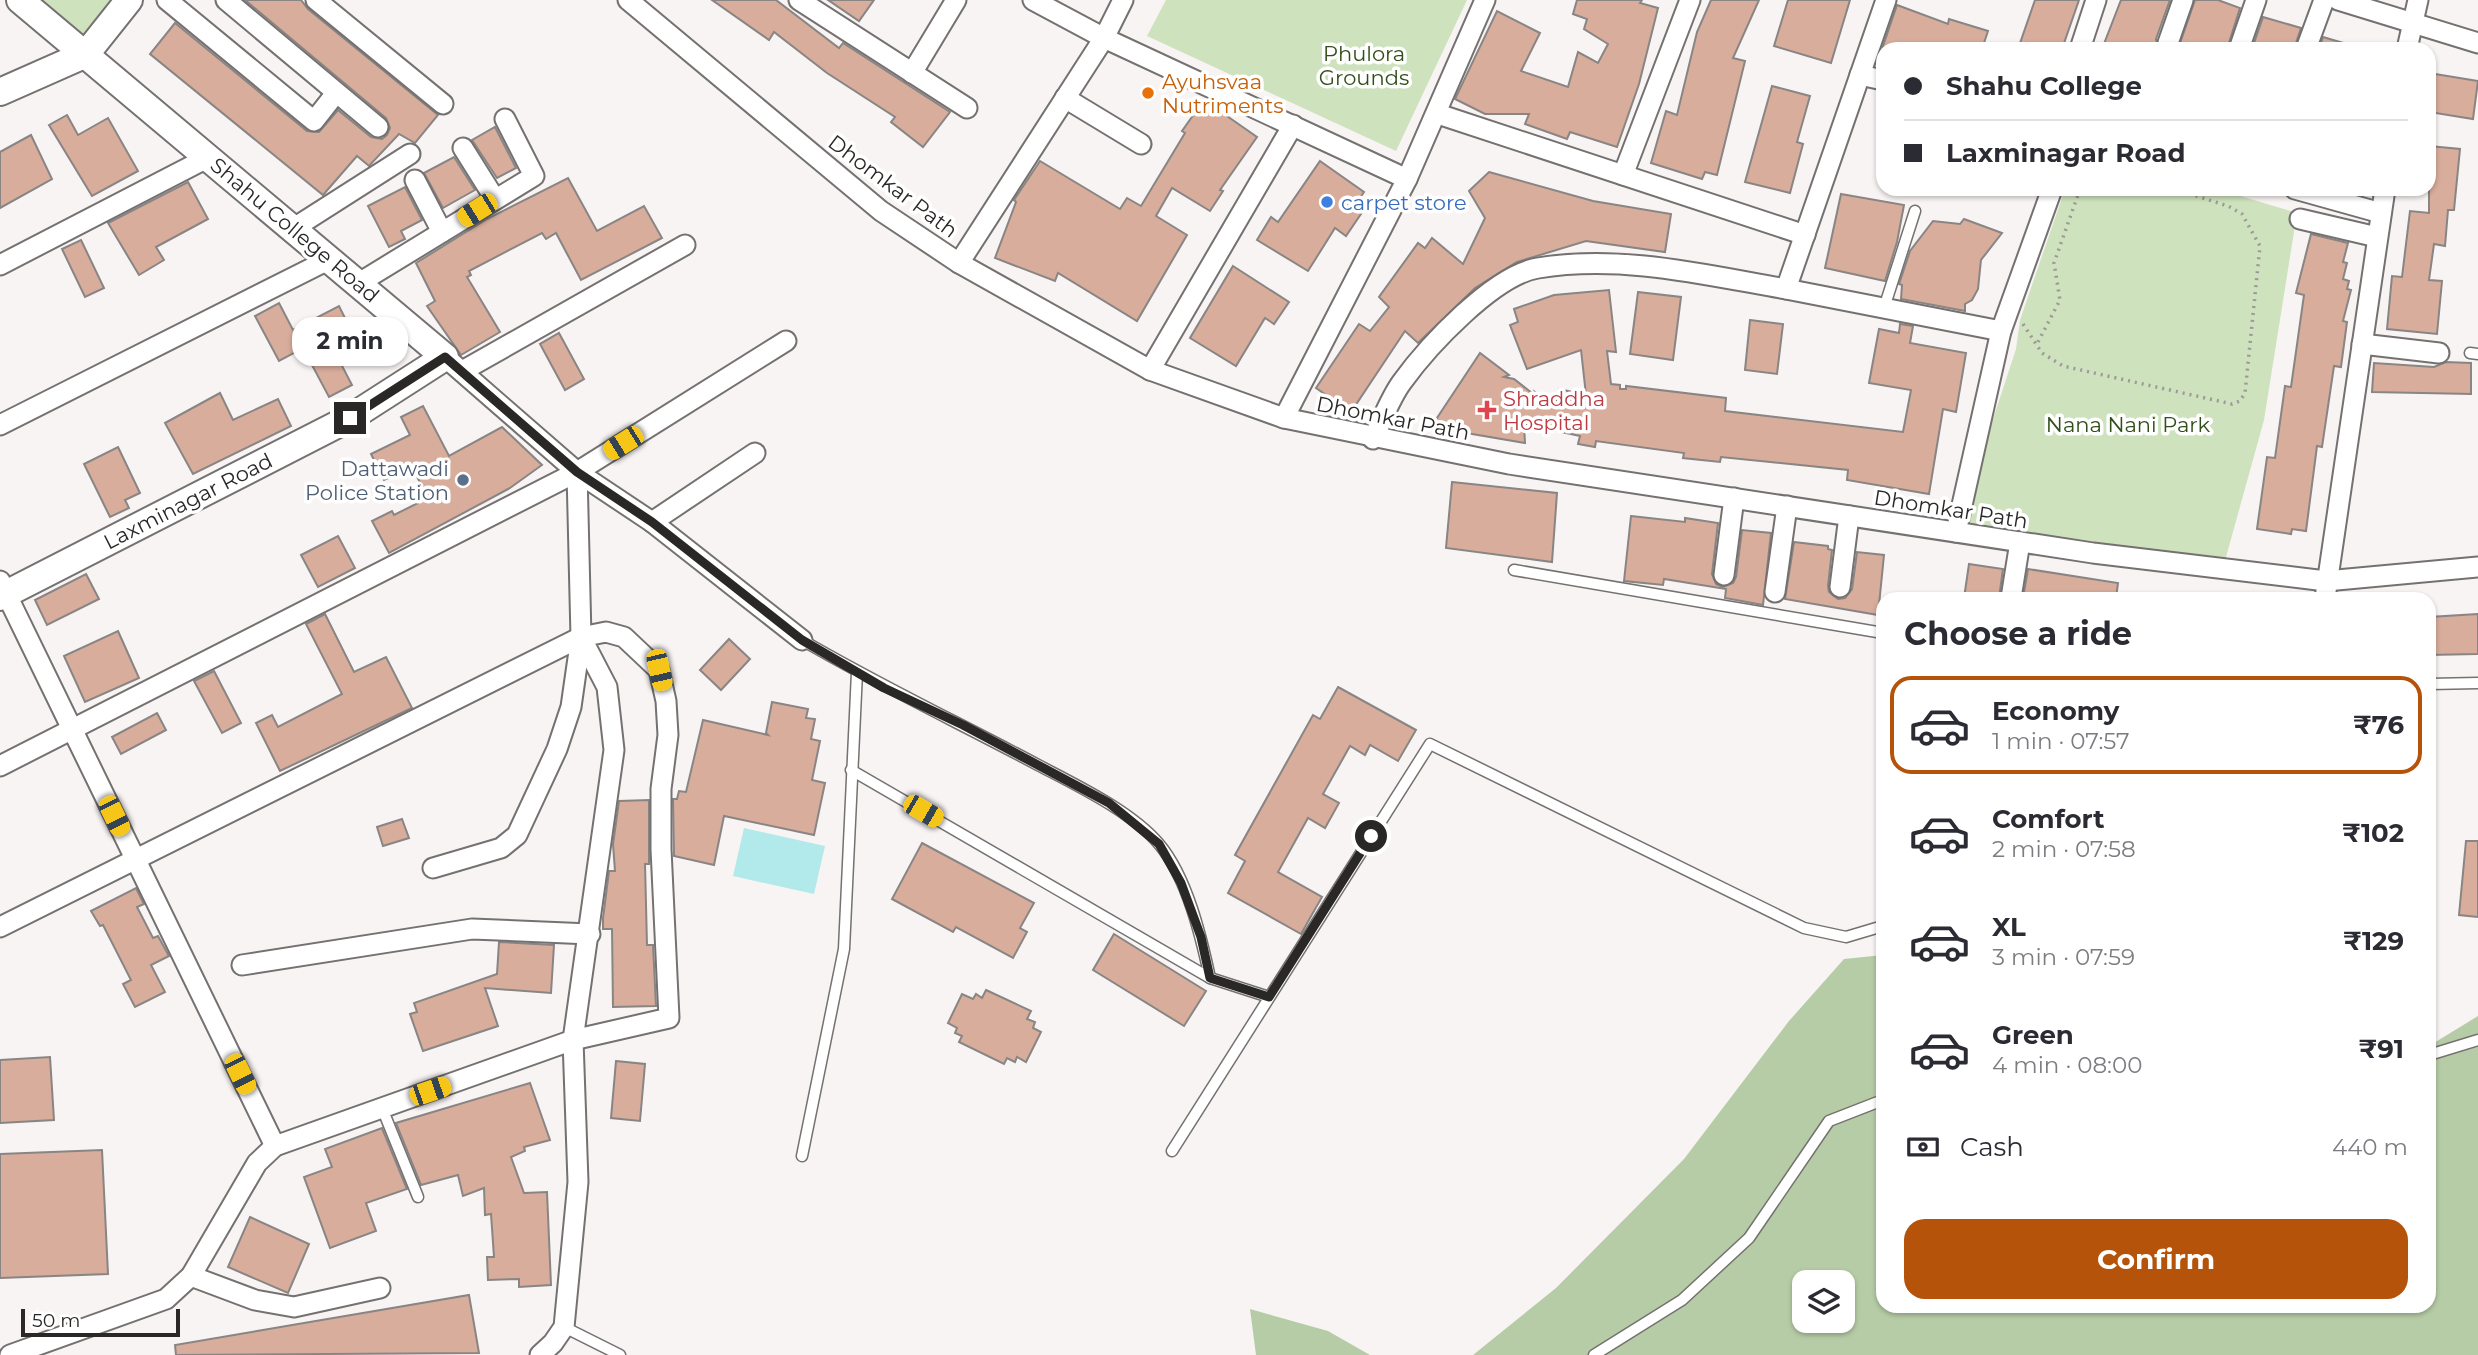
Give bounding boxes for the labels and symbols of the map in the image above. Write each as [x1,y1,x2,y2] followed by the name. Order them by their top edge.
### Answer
[1319,41,1409,90] park label: Phulora Grounds
[1162,69,1284,118] place label: Ayuhsvaa Nutriments
[1140,85,1156,101] marker: Ayuhsvaa Nutriments
[823,129,963,243] street label: Dhomkar Path
[206,152,384,308] street label: Shahu College Road
[454,190,501,230] car
[1341,190,1467,215] place label: carpet store
[1319,194,1335,210] marker: carpet store
[292,316,408,366] callout: 2 min
[1503,386,1605,435] place label: Shraddha Hospital
[1314,391,1472,445] street label: Dhomkar Path
[1477,400,1497,420] marker: Shraddha Hospital
[334,402,366,434] route end
[2046,412,2211,437] park label: Nana Nani Park
[600,423,647,463] car
[99,448,277,554] street label: Laxminagar Road
[305,456,449,505] place label: Dattawadi Police Station
[455,472,471,488] marker: Dattawadi Police Station
[1872,484,2030,534] street label: Dhomkar Path
[645,647,674,693] car
[900,791,947,831] car
[96,793,133,839] car
[1355,820,1387,852] route start
[222,1051,259,1097] car
[407,1074,454,1108] car
[21,1306,180,1338] scale bar

